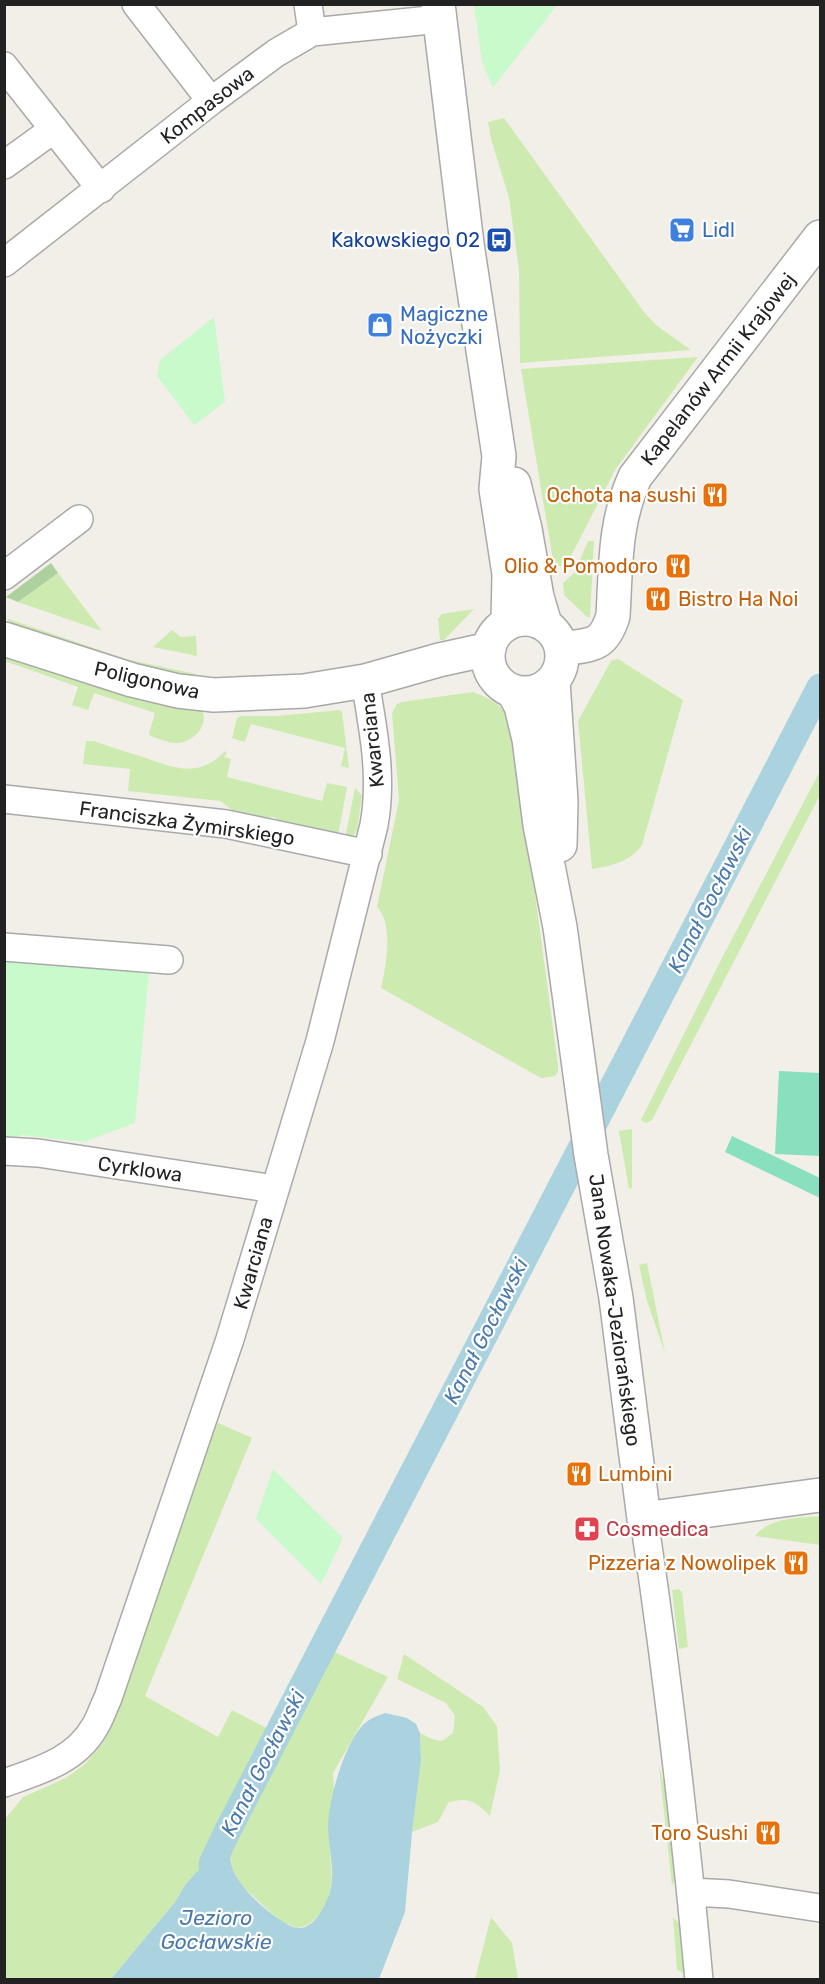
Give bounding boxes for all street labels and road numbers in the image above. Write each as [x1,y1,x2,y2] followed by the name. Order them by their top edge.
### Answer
[156,61,258,149] street label: Kompasowa
[635,268,801,470] street label: Kapelanów Armii Krajowej
[92,656,202,704] street label: Poligonowa
[355,691,389,789] street label: Kwarciana
[78,796,296,850] street label: Franciszka Żymirskiego
[96,1151,184,1187] street label: Cyrklowa
[584,1172,646,1448] street label: Jana Nowaka-Jeziorańskiego
[228,1214,278,1312] street label: Kwarciana

